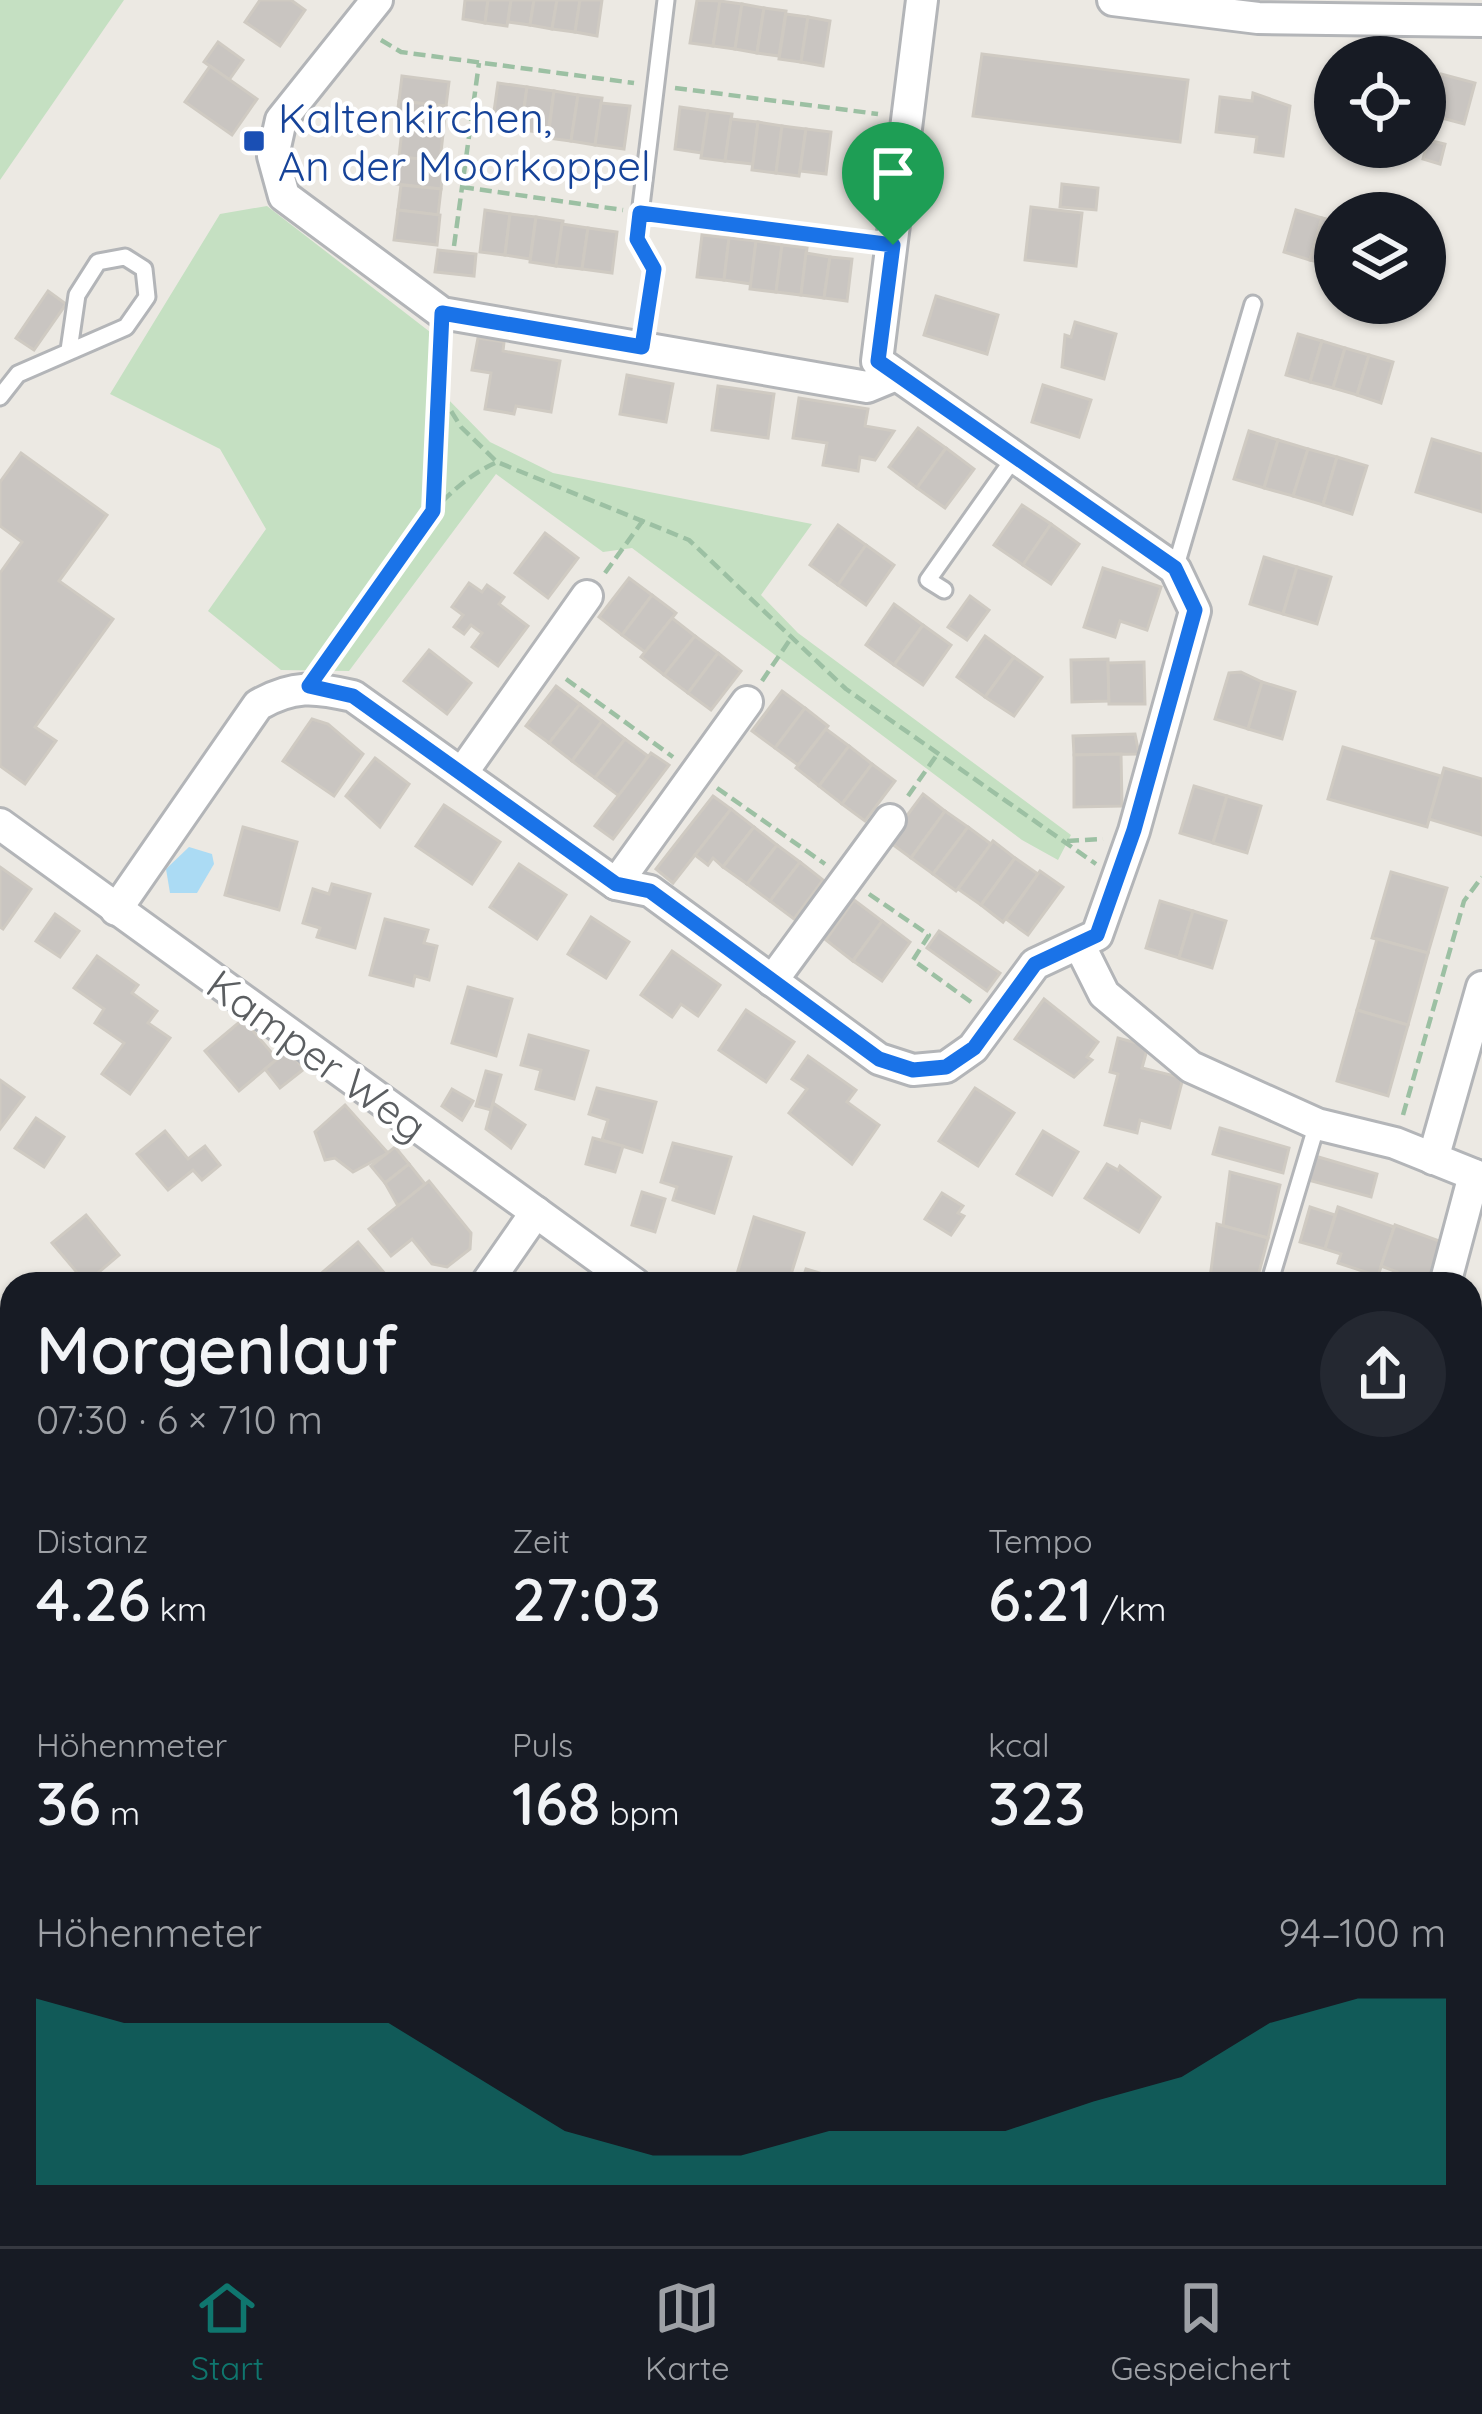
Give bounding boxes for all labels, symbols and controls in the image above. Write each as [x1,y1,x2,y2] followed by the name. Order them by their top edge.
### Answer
[1314,36,1446,324] map controls
[1314,36,1446,168] button: locate
[278,91,651,192] place label: Kaltenkirchen, An der Moorkoppel
[842,122,944,245] pin
[241,128,267,154] marker: Kaltenkirchen, An der Moorkoppel
[860,140,926,206] icon: arrive
[1314,192,1446,324] button: layers
[197,958,437,1152] street label: Kamper Weg
[36,1308,398,1391] text: Morgenlauf
[1320,1311,1446,1437] button: share
[36,1395,323,1444] text: 07:30 · 6 × 710 m
[36,1520,148,1561] text: Distanz
[512,1520,570,1561] text: Zeit
[988,1520,1093,1561] text: Tempo
[36,1561,150,1636] text: 4.26
[512,1561,661,1636] text: 27:03
[988,1561,1092,1636] text: 6:21
[150,1588,207,1629] text: km
[1092,1588,1166,1629] text: /km
[36,1724,227,1765] text: Höhenmeter
[512,1724,573,1765] text: Puls
[988,1724,1050,1765] text: kcal
[36,1765,101,1840] text: 36
[512,1765,601,1840] text: 168
[988,1765,1086,1840] text: 323
[101,1792,140,1833] text: m
[601,1792,680,1833] text: bpm
[36,1908,262,1957] text: Höhenmeter
[1279,1908,1446,1957] text: 94–100 m
[190,2275,264,2388] tab: Start
[645,2275,730,2388] tab: Karte
[1110,2275,1292,2388] tab: Gespeichert

